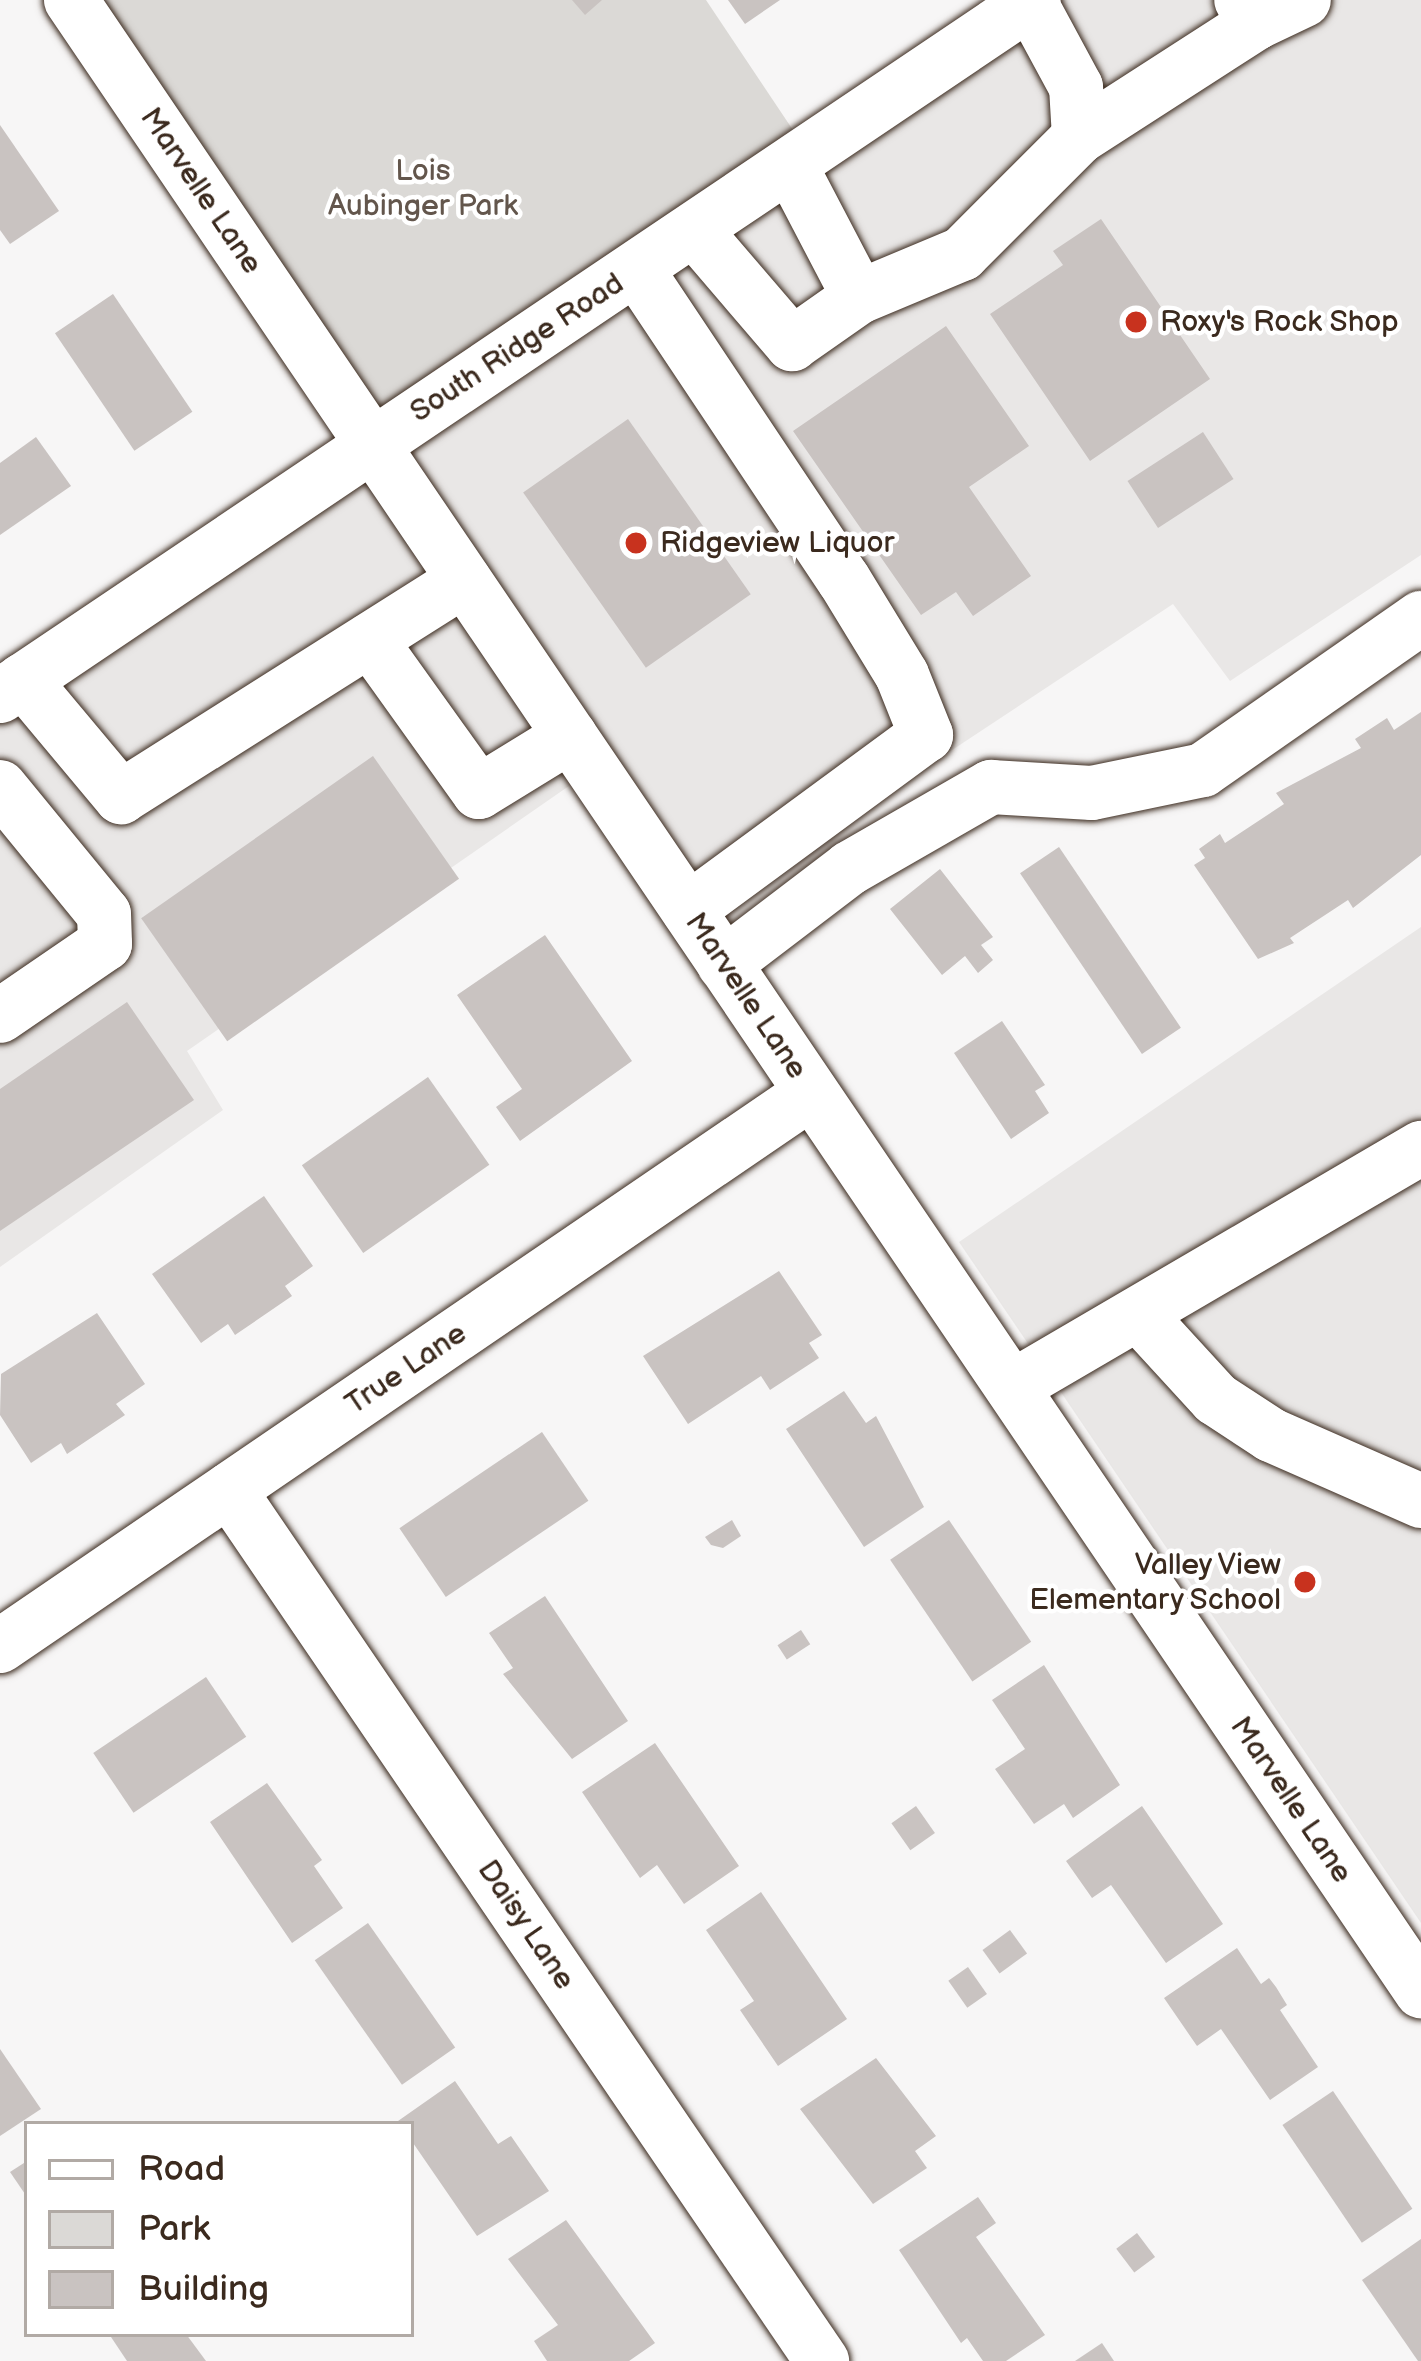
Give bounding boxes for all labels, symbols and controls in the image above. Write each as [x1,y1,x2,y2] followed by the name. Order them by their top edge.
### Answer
[132,101,270,281] street label: Marvelle Lane
[328,153,518,224] park label: Lois Aubinger Park
[404,266,630,430] street label: South Ridge Road
[1160,304,1399,340] place label: Roxy's Rock Shop
[1123,309,1149,335] marker: Roxy's Rock Shop
[660,525,894,561] place label: Ridgeview Liquor
[623,530,649,556] marker: Ridgeview Liquor
[677,906,815,1086] street label: Marvelle Lane
[339,1315,473,1423] street label: True Lane
[1027,1547,1281,1618] place label: Valley View Elementary School
[1292,1569,1318,1595] marker: Valley View Elementary School
[1222,1710,1360,1890] street label: Marvelle Lane
[469,1853,583,1997] street label: Daisy Lane
[24,2121,414,2337] legend
[138,2148,225,2191] text: Road
[138,2208,210,2251] text: Park
[138,2268,269,2311] text: Building

